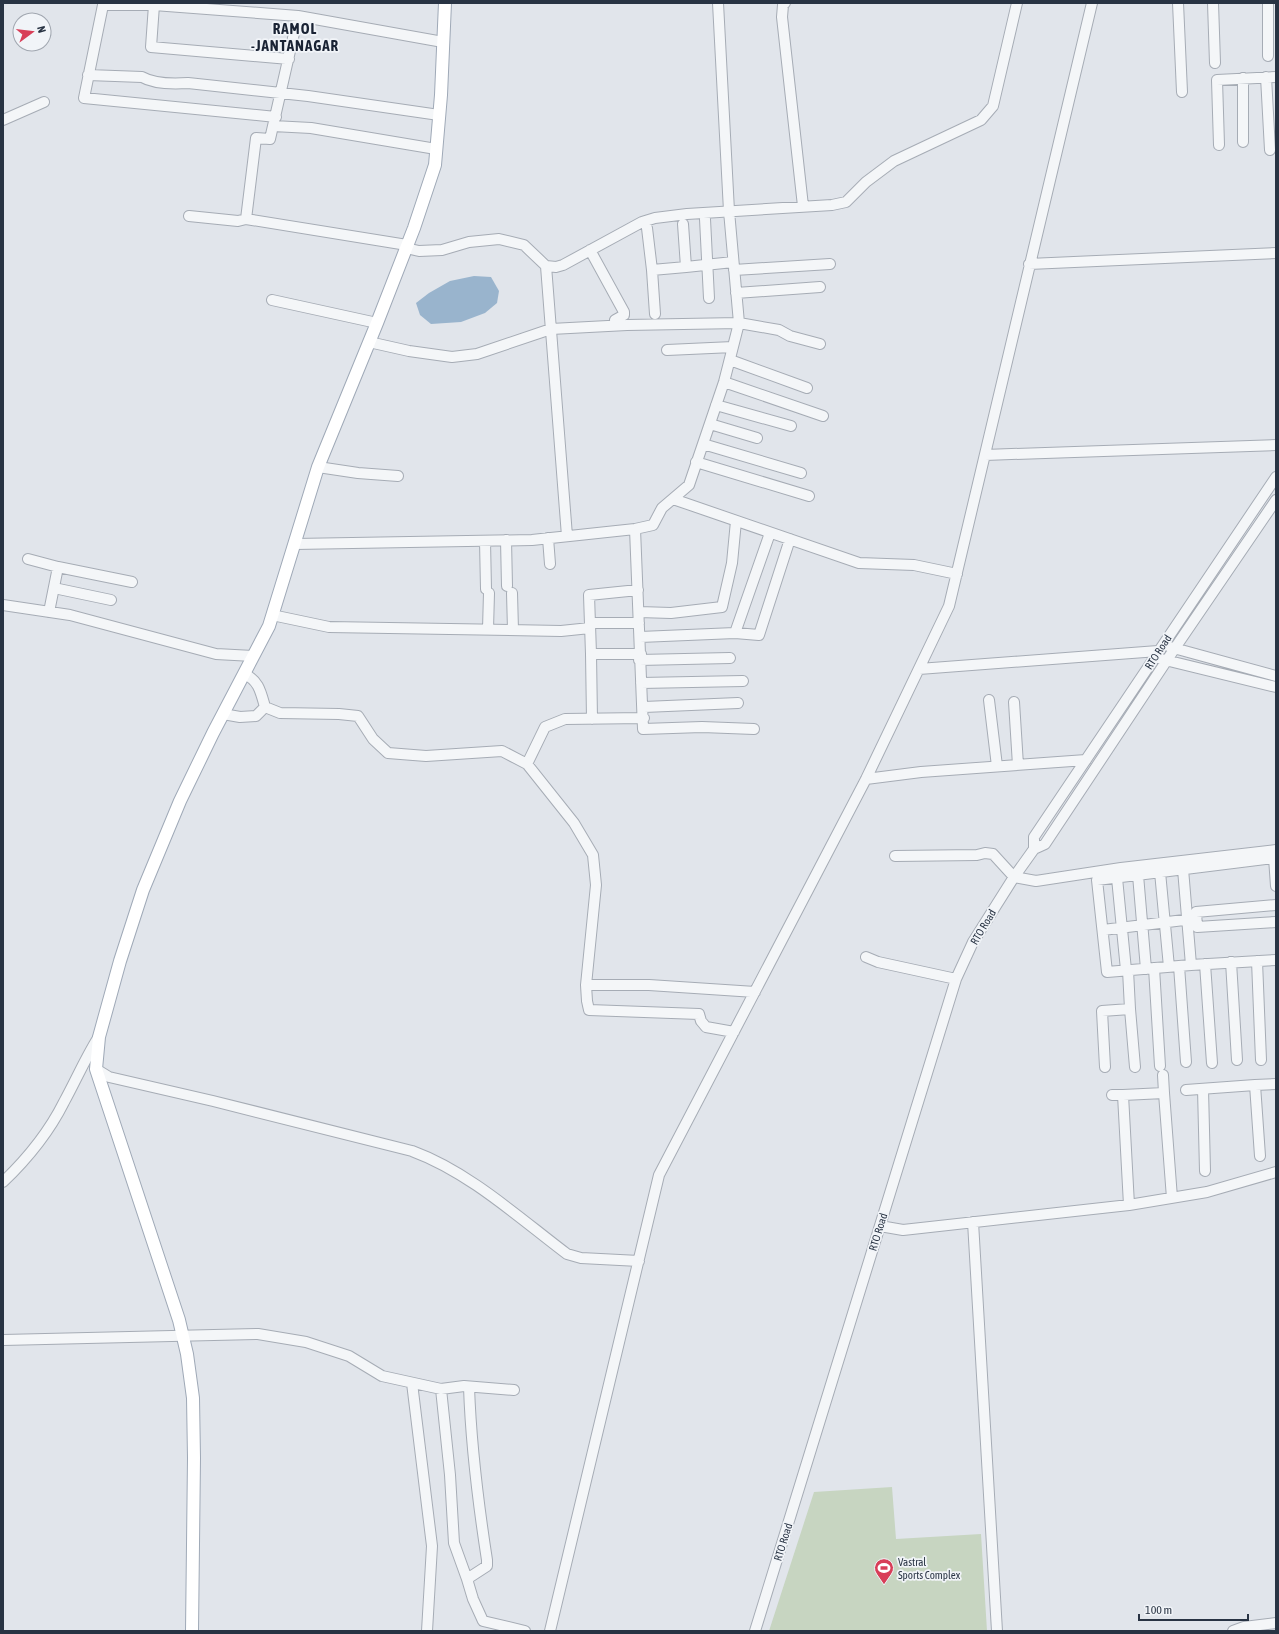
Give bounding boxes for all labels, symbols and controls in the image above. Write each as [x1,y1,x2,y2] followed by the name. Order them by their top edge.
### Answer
[12,12,52,52] north arrow
[251,20,339,54] district label: RAMOL -JANTANAGAR
[35,25,48,34] text: N
[1142,632,1174,672] street label: RTO Road
[968,907,998,947] street label: RTO Road
[867,1212,889,1252] street label: RTO Road
[772,1522,794,1562] street label: RTO Road
[898,1556,961,1581] place label: Vastral Sports Complex
[873,1557,895,1585] sports icon: Vastral Sports Complex
[1139,1596,1248,1622] scale bar
[1145,1603,1172,1617] text: 100 m

